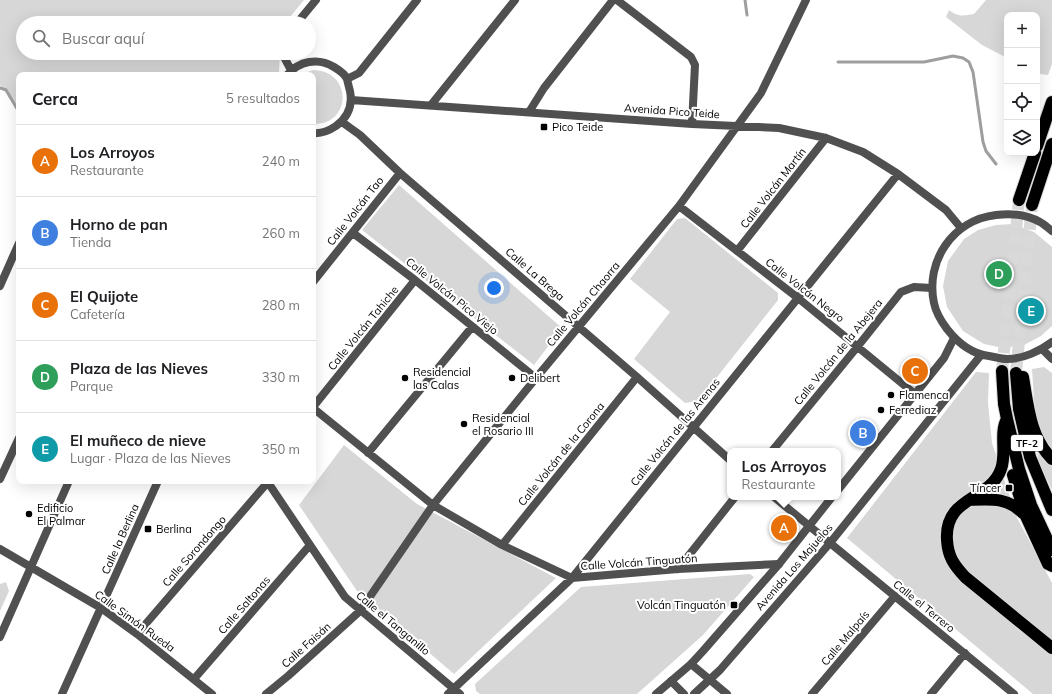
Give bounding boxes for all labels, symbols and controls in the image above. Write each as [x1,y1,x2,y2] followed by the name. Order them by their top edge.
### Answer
[1004,12,1040,156] map controls
[1004,12,1040,48] button: +
[16,16,316,60] search box
[30,27,52,49] icon: search
[62,29,144,48] text: Buscar aquí
[1004,48,1040,84] button: −
[1004,84,1040,120] button: locate
[32,88,78,109] text: Cerca
[226,90,300,106] text: 5 resultados
[624,101,720,121] street label: Avenida Pico Teide
[552,120,603,134] place label: Pico Teide
[1004,120,1040,156] button: layers
[539,122,549,132] marker: Pico Teide
[70,143,155,162] text: Los Arroyos
[737,145,809,231] street label: Calle Volcán Martín
[40,153,50,169] text: A
[262,153,300,169] text: 240 m
[70,162,144,178] text: Restaurante
[324,174,386,248] street label: Calle Volcán Tao
[70,215,168,234] text: Horno de pan
[41,225,49,241] text: B
[262,225,300,241] text: 260 m
[70,234,111,250] text: Tienda
[502,244,568,304] street label: Calle La Brega
[403,254,501,338] street label: Calle Volcán Pico Viejo
[763,255,847,325] street label: Calle Volcán Negro
[543,259,623,349] street label: Calle Volcán Chaorra
[986,259,1012,289] pin: D
[484,278,504,298] your location
[325,283,401,373] street label: Calle Volcán Tahiche
[70,287,138,306] text: El Quijote
[791,296,885,408] street label: Calle Volcán de la Abejera
[1018,296,1044,326] pin: E
[41,297,49,313] text: C
[262,297,300,313] text: 280 m
[70,306,125,322] text: Cafetería
[902,356,928,386] pin: C
[70,359,208,378] text: Plaza de las Nieves
[413,365,471,392] place label: Residencial las Calas
[40,369,50,385] text: D
[262,369,300,385] text: 330 m
[520,371,560,385] place label: Delibert
[400,373,410,383] marker: Residencial las Calas
[507,373,517,383] marker: Delibert
[627,375,723,489] street label: Calle Volcán de las Arenas
[70,378,113,394] text: Parque
[899,388,949,402] place label: Flamenca
[886,390,896,400] marker: Flamenca
[515,399,607,509] street label: Calle Volcán de la Corona
[889,403,937,417] place label: Ferrediaz
[876,405,886,415] marker: Ferrediaz
[472,411,534,438] place label: Residencial el Rosario III
[850,418,876,448] pin: B
[459,419,469,429] marker: Residencial el Rosario III
[70,431,206,450] text: El muñeco de nieve
[1011,435,1043,451] road number: TF-2
[41,441,49,457] text: E
[262,441,300,457] text: 350 m
[727,448,841,500] popup
[70,450,231,466] text: Lugar · Plaza de las Nieves
[742,457,826,476] text: Los Arroyos
[742,476,815,492] text: Restaurante
[970,481,1001,495] place label: Tíncer
[1004,483,1014,493] marker: Tíncer
[37,501,85,528] place label: Edificio El Palmar
[98,501,142,577] street label: Calle la Berlina
[24,509,34,519] marker: Edificio El Palmar
[159,512,229,590] street label: Calle Sorondongo
[771,513,797,543] pin: A
[753,521,835,613] street label: Avenida Los Majuelos
[156,522,192,536] place label: Berlina
[143,524,153,534] marker: Berlina
[580,551,698,573] street label: Calle Volcán Tinguatón
[215,573,273,637] street label: Calle Saltonas
[890,577,958,635] street label: Calle el Terrero
[92,587,178,655] street label: Calle Simón Rueda
[353,588,433,658] street label: Calle el Tanganillo
[637,598,726,612] place label: Volcán Tinguatón
[729,600,739,610] marker: Volcán Tinguatón
[818,607,872,669] street label: Calle Malpaís
[278,619,334,671] street label: Calle Faisán

